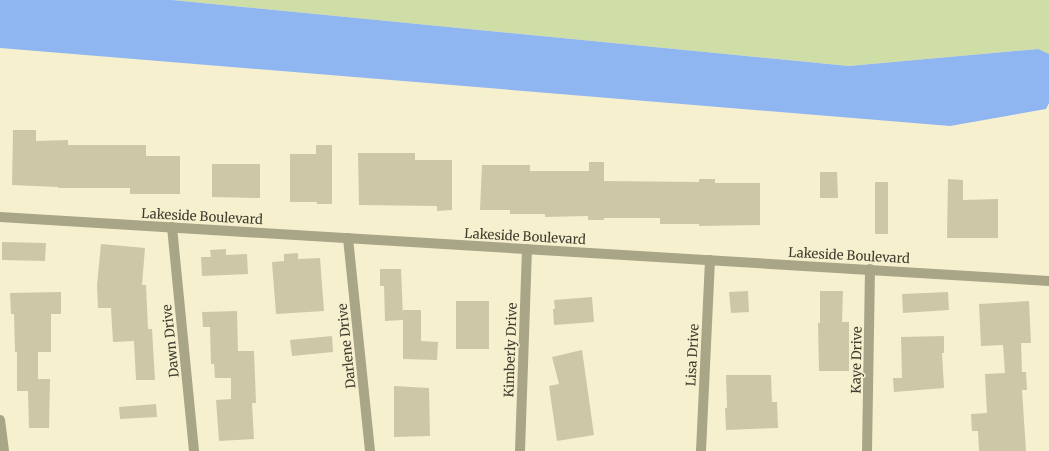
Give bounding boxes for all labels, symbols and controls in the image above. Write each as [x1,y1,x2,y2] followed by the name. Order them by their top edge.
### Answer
[141,205,263,228] street label: Lakeside Boulevard
[464,225,586,248] street label: Lakeside Boulevard
[788,244,910,267] street label: Lakeside Boulevard
[334,302,359,389] street label: Darlene Drive
[500,302,521,398] street label: Kimberly Drive
[158,303,183,378] street label: Dawn Drive
[682,323,703,387] street label: Lisa Drive
[847,326,866,394] street label: Kaye Drive

